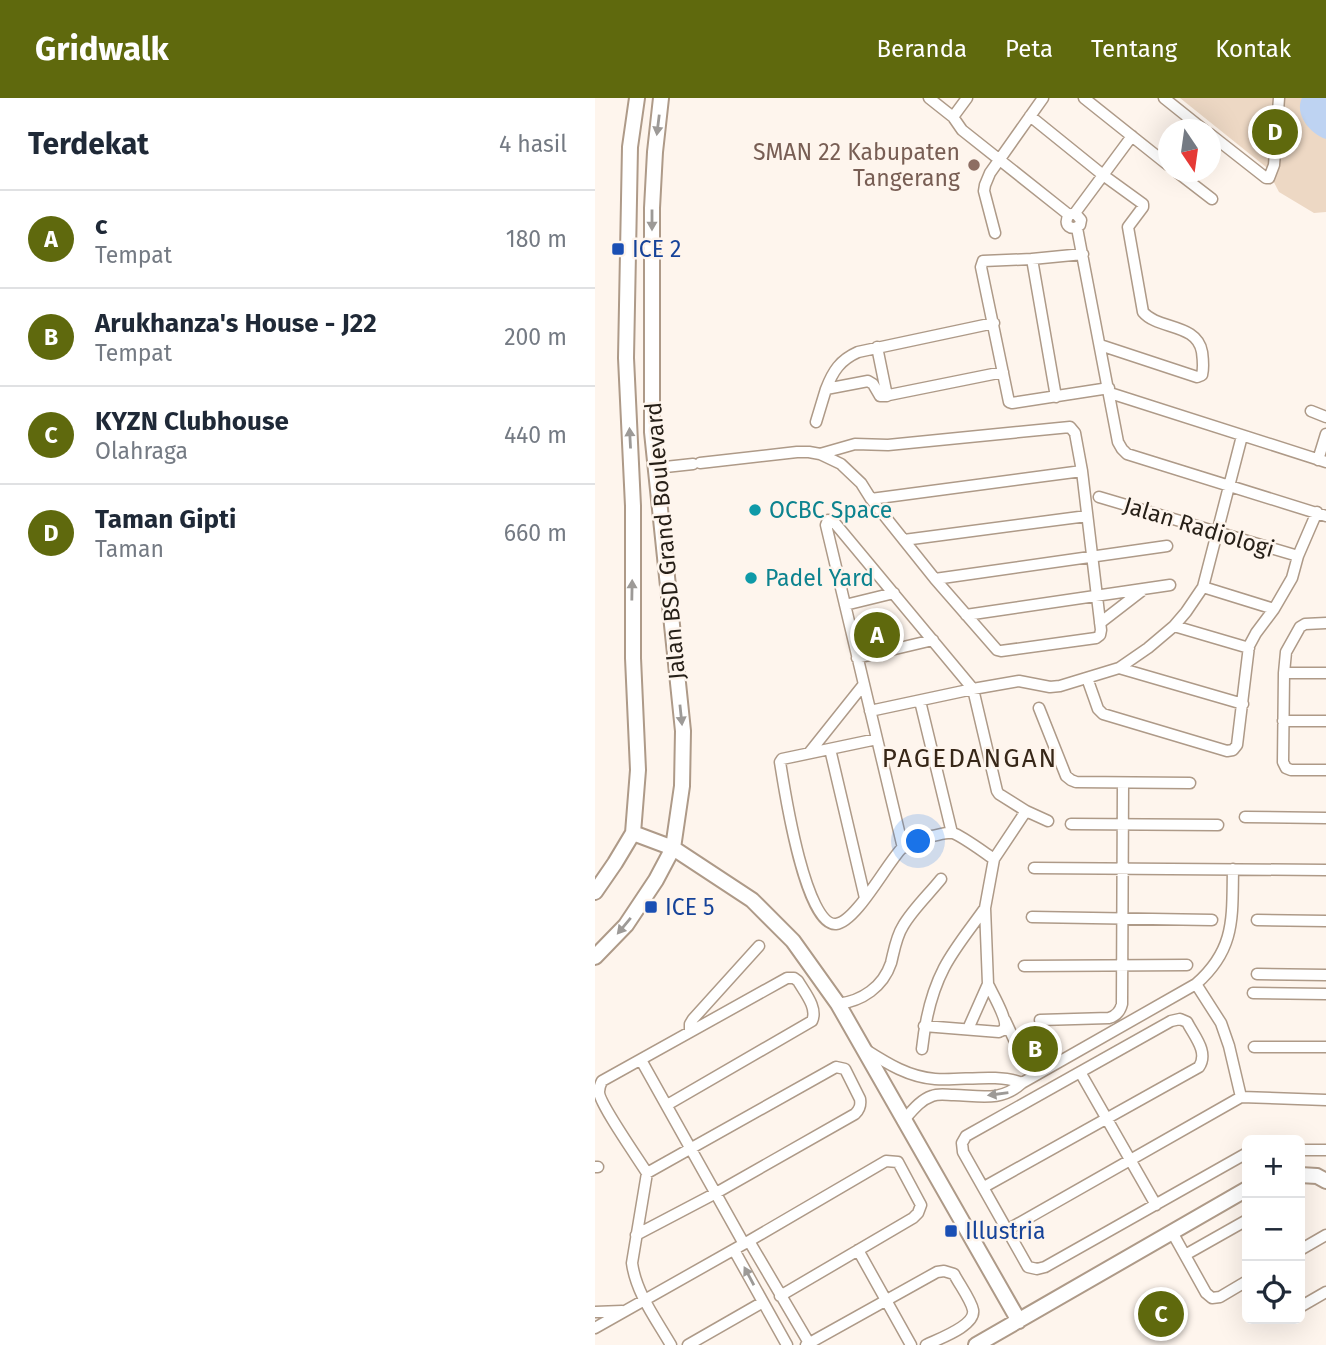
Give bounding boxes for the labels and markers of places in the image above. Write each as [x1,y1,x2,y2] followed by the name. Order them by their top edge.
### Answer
[1252,106,1298,158] pin: D
[753,138,960,192] place label: SMAN 22 Kabupaten Tangerang
[966,157,982,173] marker: SMAN 22 Kabupaten Tangerang
[632,235,681,263] place label: ICE 2
[610,241,626,257] marker: ICE 2
[769,496,892,524] place label: OCBC Space
[747,502,763,518] marker: OCBC Space
[765,564,874,592] place label: Padel Yard
[743,570,759,586] marker: Padel Yard
[854,609,900,661] pin: A
[665,893,715,921] place label: ICE 5
[643,899,659,915] marker: ICE 5
[1012,1023,1058,1075] pin: B
[965,1217,1046,1245] place label: Illustria
[943,1223,959,1239] marker: Illustria
[1138,1288,1184,1340] pin: C

